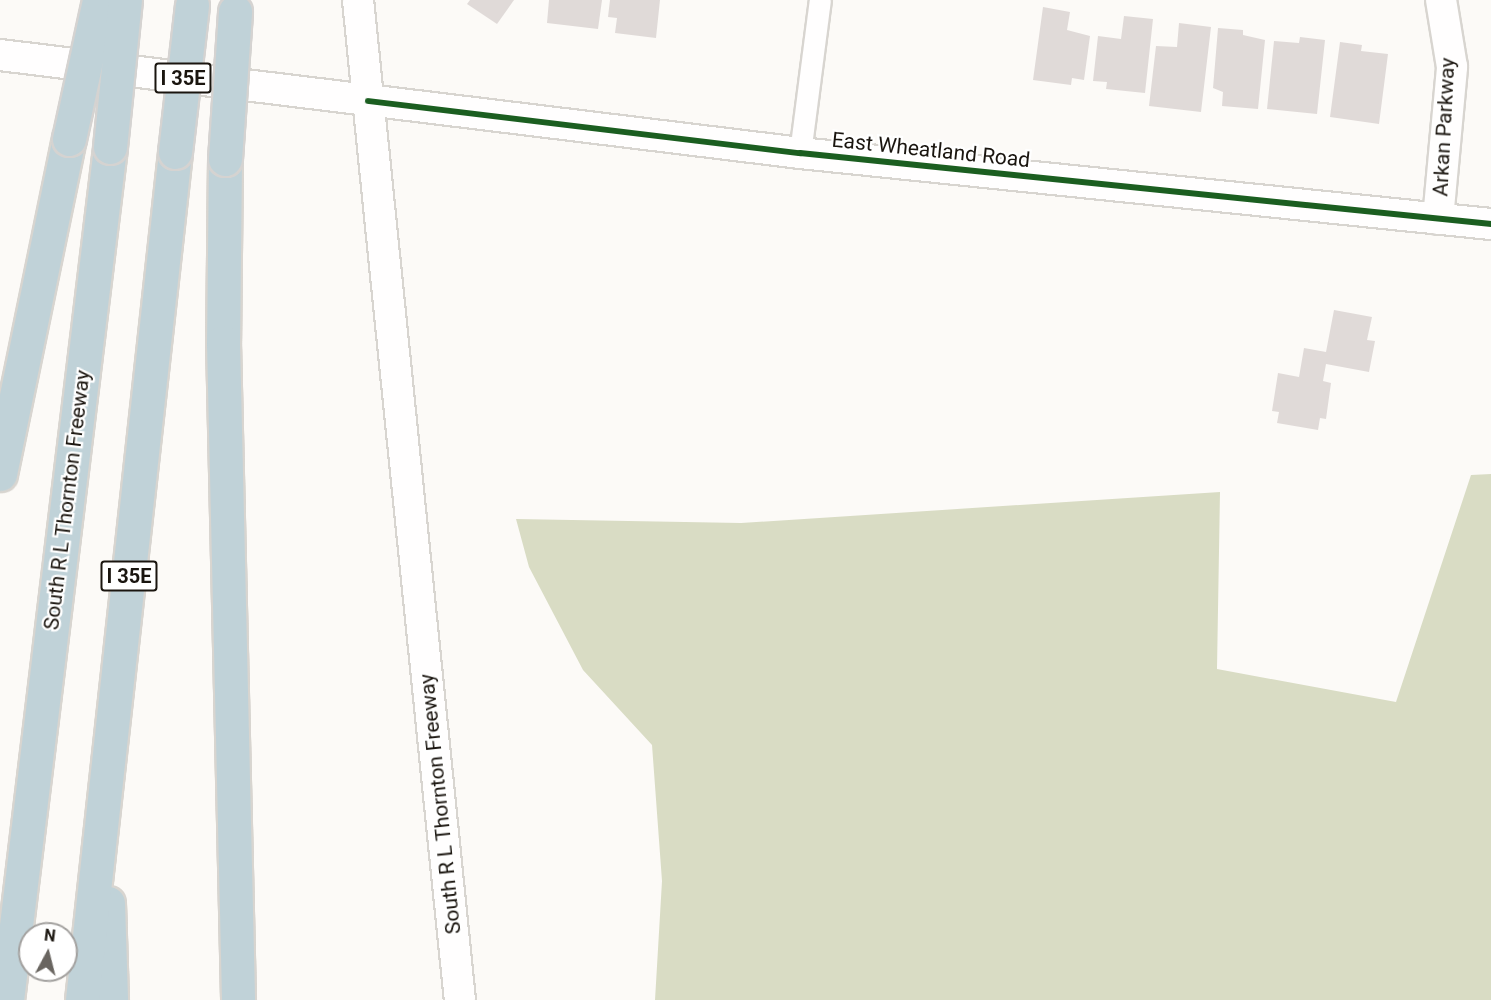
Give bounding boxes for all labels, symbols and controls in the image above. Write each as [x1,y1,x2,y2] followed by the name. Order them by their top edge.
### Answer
[1428,57,1460,197] street label: Arkan Parkway
[153,61,213,95] road number: I 35E
[831,127,1031,173] street label: East Wheatland Road
[39,368,95,632] street label: South R L Thornton Freeway
[99,559,159,593] road number: I 35E
[414,672,466,936] street label: South R L Thornton Freeway
[18,922,78,982] north arrow
[43,926,57,946] text: N

